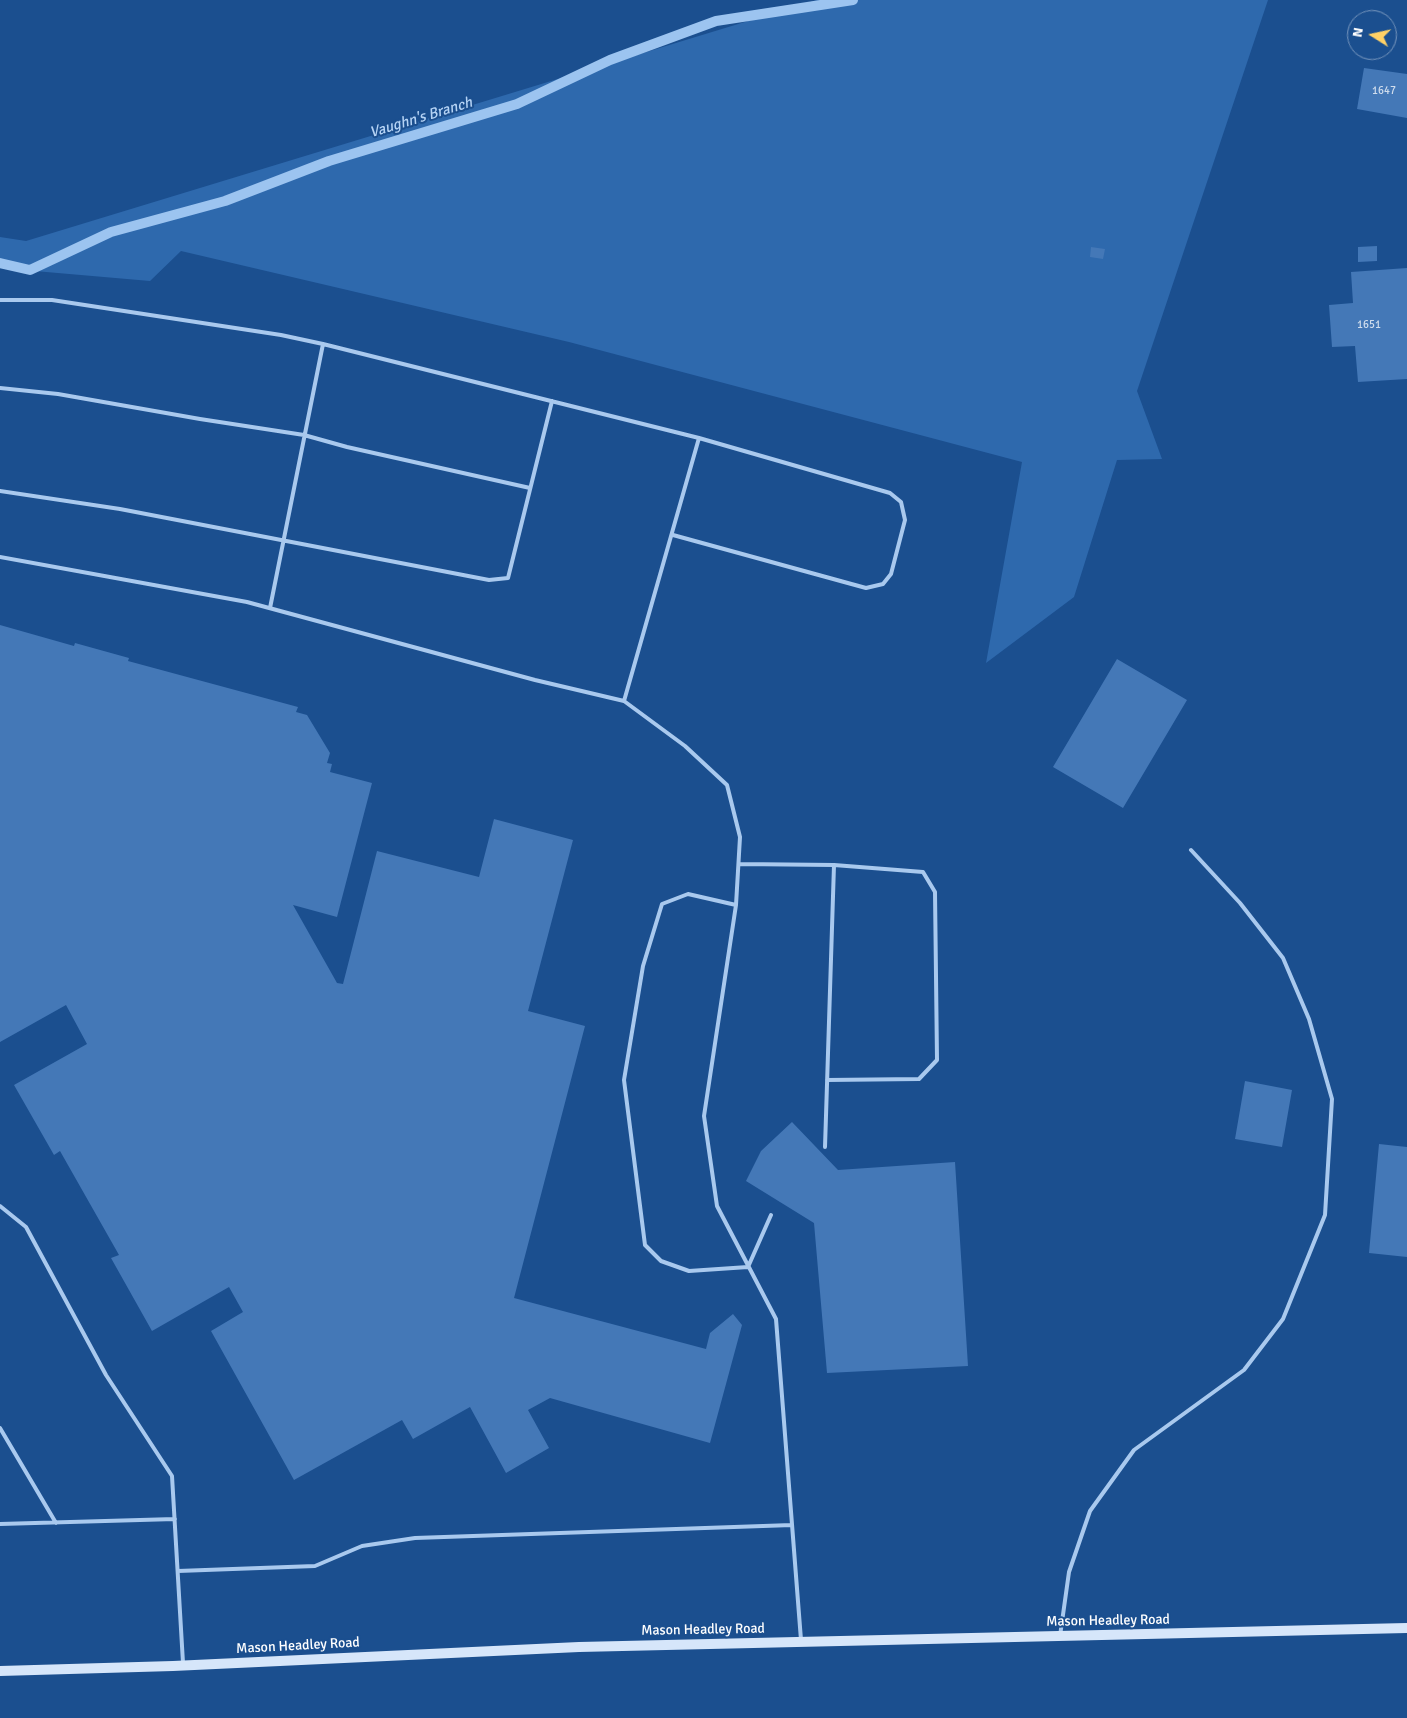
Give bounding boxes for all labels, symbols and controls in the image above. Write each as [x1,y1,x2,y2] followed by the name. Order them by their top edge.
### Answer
[1347,10,1397,60] north arrow
[1349,26,1367,39] text: N
[1372,84,1396,98] house number: 1647
[368,94,474,142] water label: Vaughn's Branch
[1357,318,1381,332] house number: 1651
[1046,1612,1170,1630] street label: Mason Headley Road
[641,1621,765,1639] street label: Mason Headley Road
[236,1634,360,1658] street label: Mason Headley Road

